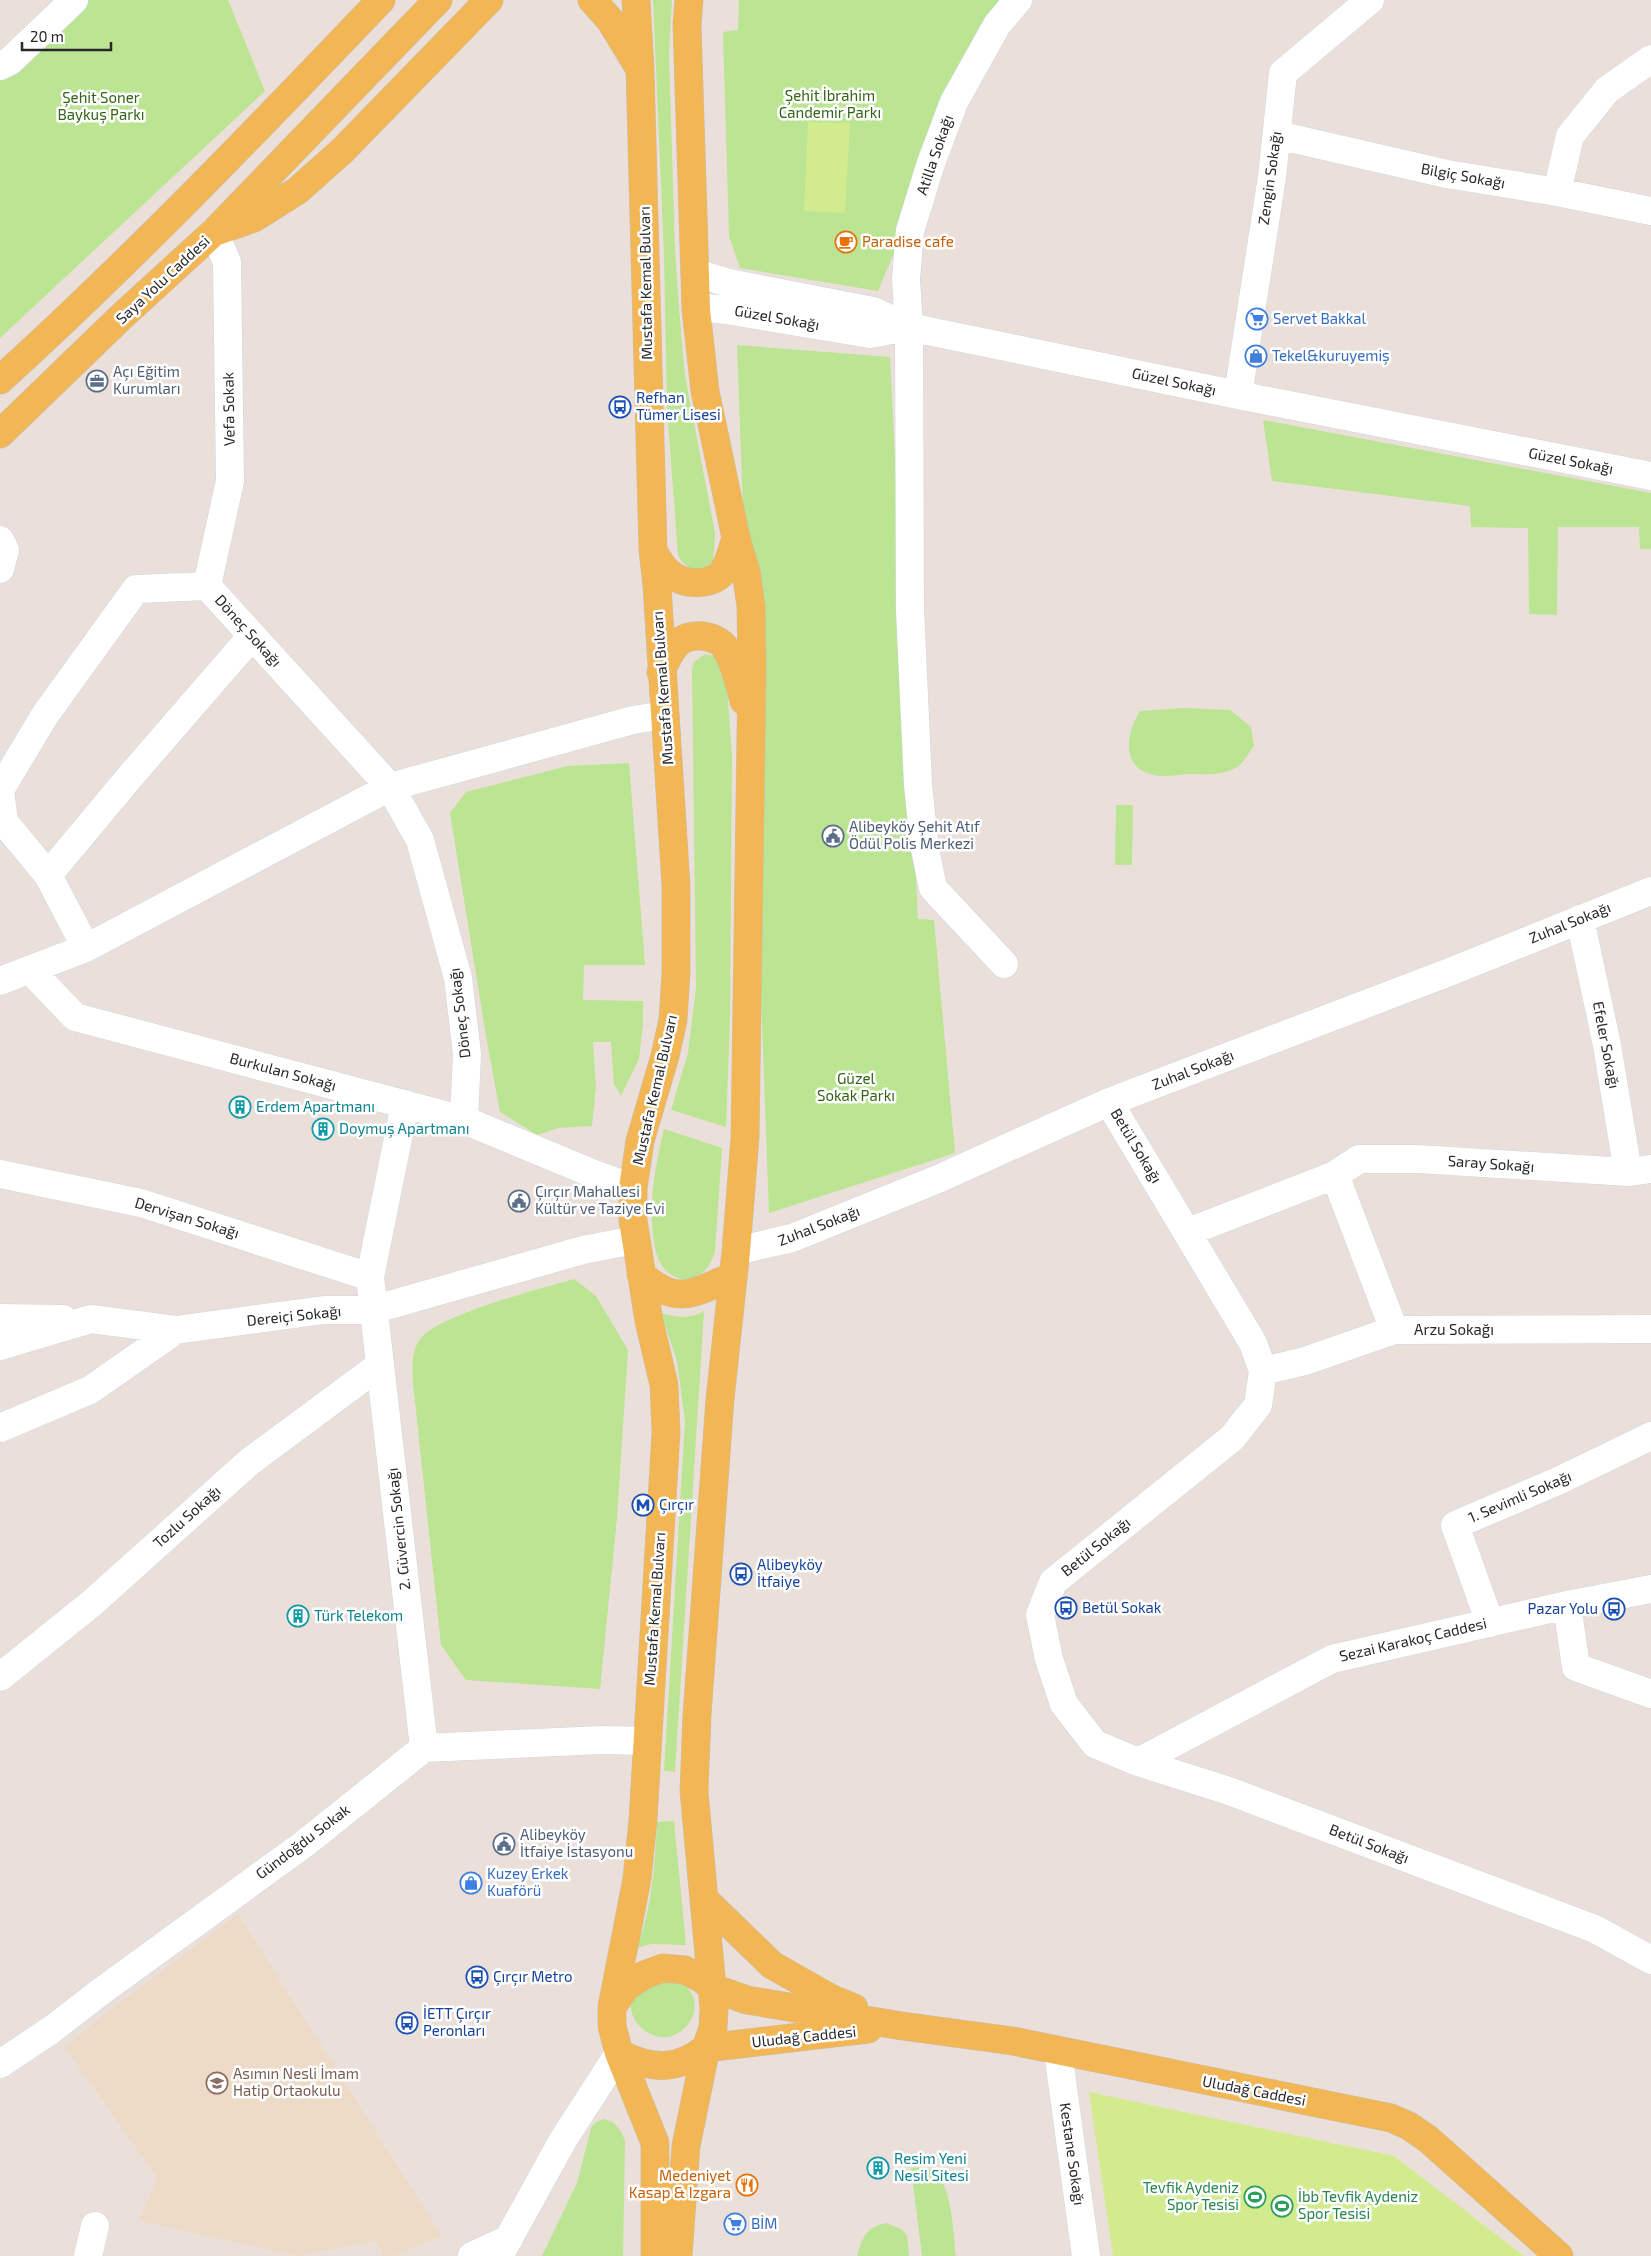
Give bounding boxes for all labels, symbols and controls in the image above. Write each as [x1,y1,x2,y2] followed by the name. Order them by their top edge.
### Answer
[22,20,111,52] scale bar
[30,27,64,45] text: 20 m
[779,86,881,121] park label: Şehit İbrahim Candemir Parkı
[57,88,145,124] park label: Şehit Soner Baykuş Parkı
[912,112,956,197] street label: Atilla Sokağı
[1254,130,1284,226] street label: Zengin Sokağı
[1420,159,1507,192] street label: Bilgiç Sokağı
[635,206,655,360] street label: Mustafa Kemal Bulvarı
[834,230,858,254] cafe icon: Paradise cafe
[112,231,213,327] street label: Saya Yolu Caddesi
[862,232,954,250] place label: Paradise cafe
[733,301,821,333] street label: Güzel Sokağı
[1245,307,1269,331] supermarket icon: Servet Bakkal
[1273,309,1367,327] place label: Servet Bakkal
[1244,344,1268,368] shop icon: Tekel&kuruyemiş
[1272,346,1390,365] place label: Tekel&kuruyemiş
[113,362,181,397] place label: Açı Eğitim Kurumları
[1130,363,1218,399] street label: Güzel Sokağı
[85,369,109,393] office icon: Açı Eğitim Kurumları
[218,371,238,446] street label: Vefa Sokak
[636,388,721,423] place label: Refhan Tümer Lisesi
[608,395,632,419] bus stop icon: Refhan Tümer Lisesi
[1527,443,1615,477] street label: Güzel Sokağı
[211,591,286,671] street label: Döneç Sokağı
[648,611,676,765] street label: Mustafa Kemal Bulvarı
[849,817,980,852] place label: Alibeyköy Şehit Atıf Ödül Polis Merkezi
[821,824,845,848] public building icon: Alibeyköy Şehit Atıf Ödül Polis Merkezi
[1526,898,1613,947] street label: Zuhal Sokağı
[445,967,474,1059] street label: Döneç Sokağı
[1590,1000,1624,1090] street label: Efeler Sokağı
[628,1013,680,1167] street label: Mustafa Kemal Bulvarı
[1149,1045,1236,1093] street label: Zuhal Sokağı
[228,1048,339,1094] street label: Burkulan Sokağı
[817,1069,895,1104] park label: Güzel Sokak Parkı
[228,1095,252,1119] building icon: Erdem Apartmanı
[256,1097,375,1115] place label: Erdem Apartmanı
[1108,1105,1166,1186] street label: Betül Sokağı
[311,1117,335,1141] building icon: Doymuş Apartmanı
[339,1119,469,1138] place label: Doymuş Apartmanı
[1447,1151,1535,1175] street label: Saray Sokağı
[535,1182,665,1217] place label: Çırçır Mahallesi Kültür ve Taziye Evi
[507,1189,531,1213] public building icon: Çırçır Mahallesi Kültür ve Taziye Evi
[132,1193,242,1242] street label: Dervişan Sokağı
[775,1201,862,1249] street label: Zuhal Sokağı
[246,1301,342,1330] street label: Dereiçi Sokağı
[1414,1320,1494,1338] street label: Arzu Sokağı
[1465,1466,1574,1526] street label: 1. Sevimli Sokağı
[383,1467,413,1591] street label: 2. Güvercin Sokağı
[149,1481,224,1551] street label: Tozlu Sokağı
[631,1493,655,1517] metro station icon: Çırçır
[659,1495,694,1514] place label: Çırçır
[1057,1513,1134,1580] street label: Betül Sokağı
[640,1532,668,1686] street label: Mustafa Kemal Bulvarı
[757,1555,823,1590] place label: Alibeyköy İtfaiye
[729,1562,753,1586] bus stop icon: Alibeyköy İtfaiye
[1054,1596,1078,1620] bus stop icon: Betül Sokak
[1602,1597,1626,1621] bus stop icon: Pazar Yolu
[1082,1598,1162,1616] place label: Betül Sokak
[1527,1599,1598,1617] place label: Pazar Yolu
[286,1604,310,1628] building icon: Türk Telekom
[314,1606,403,1624] place label: Türk Telekom
[1337,1613,1488,1666] street label: Sezai Karakoç Caddesi
[252,1800,353,1882] street label: Gündoğdu Sokak
[1327,1820,1412,1867] street label: Betül Sokağı
[520,1825,633,1860] place label: Alibeyköy İtfaiye İstasyonu
[492,1832,516,1856] public building icon: Alibeyköy İtfaiye İstasyonu
[487,1864,569,1899] place label: Kuzey Erkek Kuaförü
[459,1871,483,1895] shop icon: Kuzey Erkek Kuaförü
[465,1965,489,1989] bus stop icon: Çırçır Metro
[493,1967,573,1986] place label: Çırçır Metro
[423,2004,491,2039] place label: İETT Çırçır Peronları
[395,2011,419,2035] bus stop icon: İETT Çırçır Peronları
[751,2022,857,2050] street label: Uludağ Caddesi
[233,2064,359,2099] place label: Asımın Nesli İmam Hatip Ortaokulu
[205,2071,229,2095] school or university icon: Asımın Nesli İmam Hatip Ortaokulu
[1201,2071,1307,2109] street label: Uludağ Caddesi
[1057,2101,1089,2206] street label: Kestane Sokağı
[894,2149,969,2184] place label: Resim Yeni Nesil Sitesi
[866,2156,890,2180] building icon: Resim Yeni Nesil Sitesi
[629,2166,731,2201] place label: Medeniyet Kasap & Izgara
[735,2173,759,2197] restaurant icon: Medeniyet Kasap & Izgara
[1143,2178,1239,2213] place label: Tevfik Aydeniz Spor Tesisi
[1243,2185,1267,2209] sports icon: Tevfik Aydeniz Spor Tesisi
[1298,2187,1418,2222] place label: İbb Tevfik Aydeniz Spor Tesisi
[1270,2194,1294,2218] sports icon: İbb Tevfik Aydeniz Spor Tesisi
[723,2212,747,2236] supermarket icon: BİM
[751,2214,777,2232] place label: BİM

